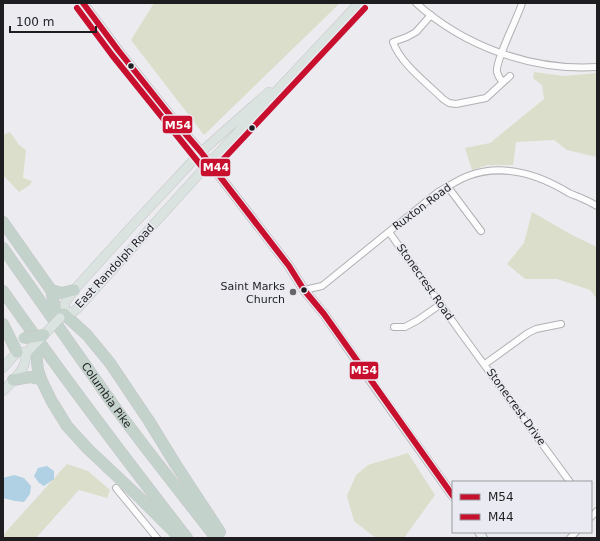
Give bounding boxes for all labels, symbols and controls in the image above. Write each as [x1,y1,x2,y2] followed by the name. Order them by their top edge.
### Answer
[10,8,96,34] scale bar
[16,15,54,29] text: 100 m
[126,61,136,71] unlabelled marker
[162,115,193,134] line badge: M54
[165,119,191,132] text: M54
[247,123,257,133] unlabelled marker
[200,158,231,177] line badge: M44
[203,161,229,174] text: M44
[390,181,454,233] street label: Ruxton Road
[73,221,157,311] street label: East Randolph Road
[394,241,456,323] street label: Stonecrest Road
[221,280,285,306] place label: Saint Marks Church
[299,285,309,295] unlabelled marker
[288,287,298,297] marker: Saint Marks Church
[79,360,135,431] street label: Columbia Pike
[349,361,379,380] line badge: M54
[351,364,377,377] text: M54
[484,366,548,448] street label: Stonecrest Drive
[452,481,592,533] legend
[488,490,514,504] text: M54
[488,510,514,524] text: M44

